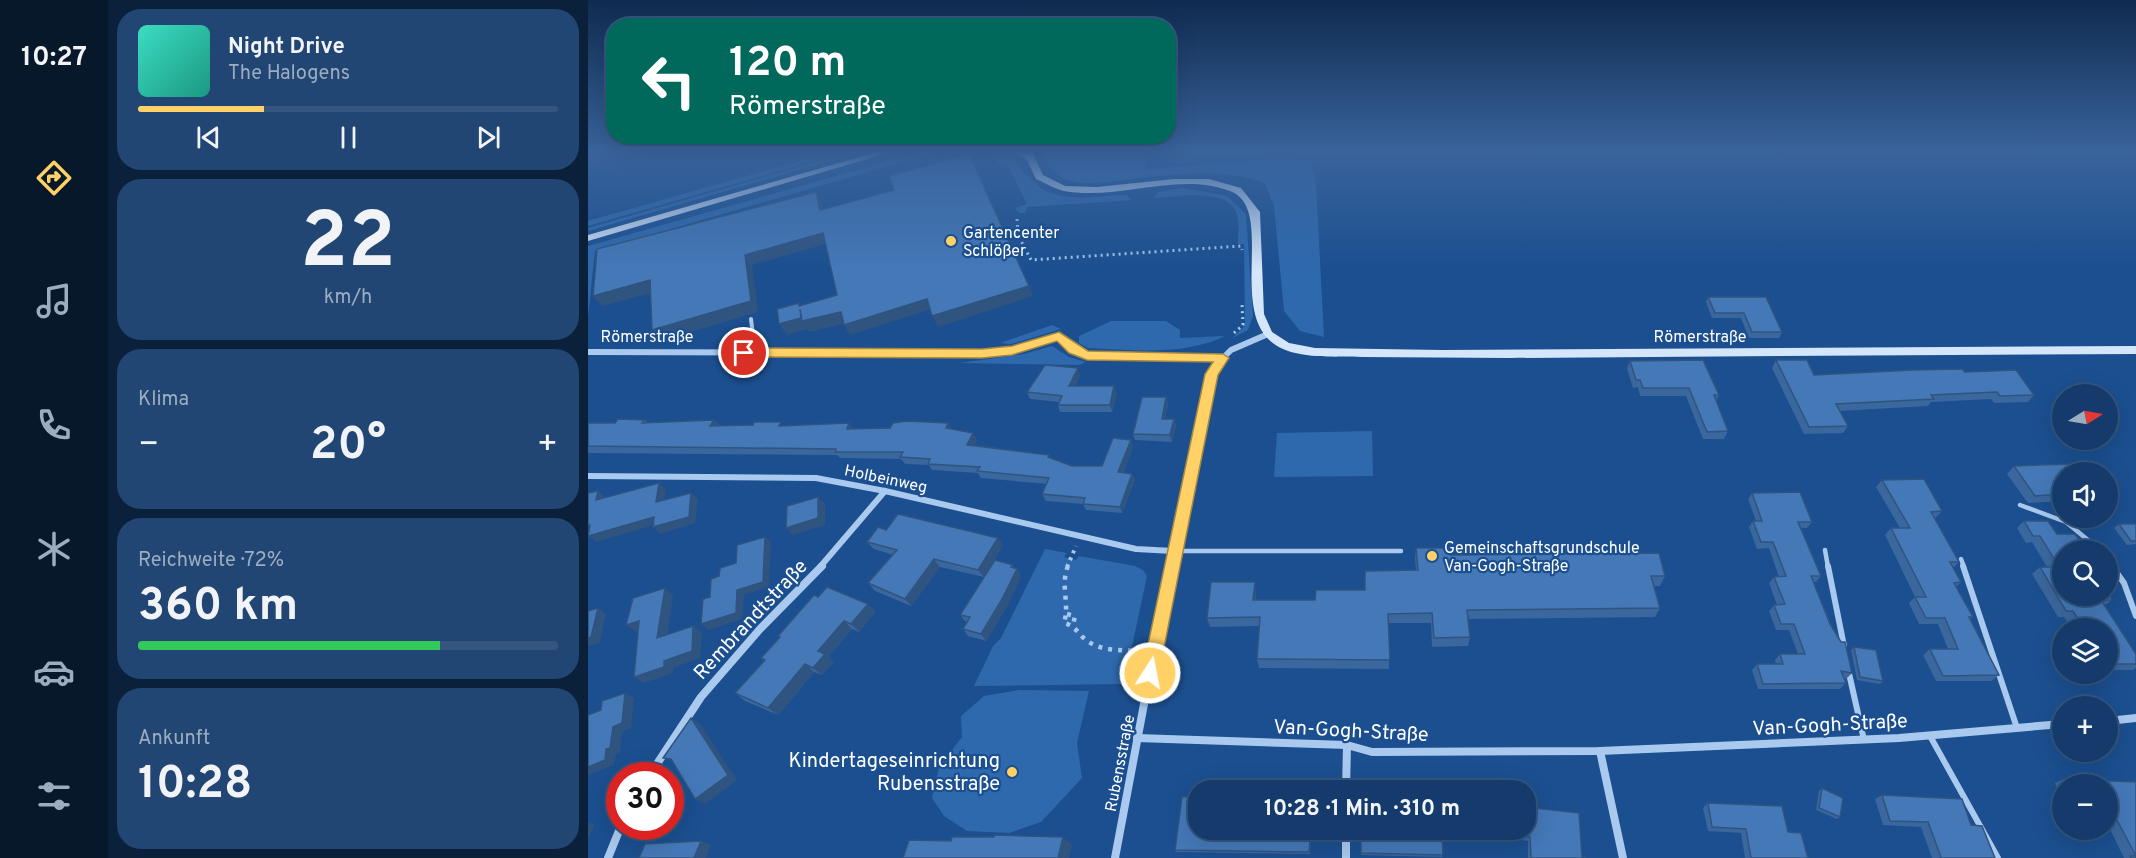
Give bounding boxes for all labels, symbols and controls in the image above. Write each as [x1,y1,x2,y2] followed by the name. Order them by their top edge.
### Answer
[228,34,345,61] text: Night Drive
[729,38,846,91] text: 120 m
[21,41,87,75] text: 10:27
[630,42,708,120] icon: left
[228,61,350,87] text: The Halogens
[729,90,886,124] text: Römerstraße
[192,121,225,154] icon: previous
[332,121,365,154] icon: pause
[472,121,505,154] icon: next
[33,157,75,199] icon: directions
[300,196,396,295] text: 22
[963,224,1060,262] place label: Gartencenter Schlößer
[944,234,958,248] marker: Gartencenter Schlößer
[33,280,75,322] icon: music
[324,285,372,311] text: km/h
[718,327,769,378] pin
[601,328,693,348] street label: Römerstraße
[1654,328,1746,348] street label: Römerstraße
[727,336,760,369] icon: arrive
[2052,384,2118,450] north arrow
[2052,384,2118,840] map controls
[138,387,189,413] text: Klima
[33,404,75,446] icon: phone
[310,418,386,475] text: 20°
[138,425,159,467] text: −
[537,425,558,467] text: +
[842,461,929,499] street label: Holbeinweg
[2052,462,2118,528] button: sound
[33,528,75,570] icon: climate
[1444,539,1640,577] place label: Gemeinschaftsgrundschule Van-Gogh-Straße
[2052,540,2118,606] button: search
[138,548,284,574] text: Reichweite · 72%
[1425,549,1439,563] marker: Gemeinschaftsgrundschule Van-Gogh-Straße
[689,555,814,686] street label: Rembrandtstraße
[138,579,298,636] text: 360 km
[2052,618,2118,684] button: layers
[1118,641,1182,705] position arrow
[33,651,75,693] icon: car
[2052,696,2118,762] button: +
[1752,709,1908,743] street label: Van-Gogh-Straße
[1102,713,1140,814] street label: Rubensstraße
[1273,715,1429,749] street label: Van-Gogh-Straße
[138,726,210,752] text: Ankunft
[788,749,1000,798] place label: Kindertageseinrichtung Rubensstraße
[138,757,252,814] text: 10:28
[606,762,684,840] speed limit sign: 30
[1005,765,1019,779] marker: Kindertageseinrichtung Rubensstraße
[2052,774,2118,840] button: −
[33,775,75,817] icon: filters
[1264,796,1460,823] text: 10:28 · 1 Min. · 310 m

